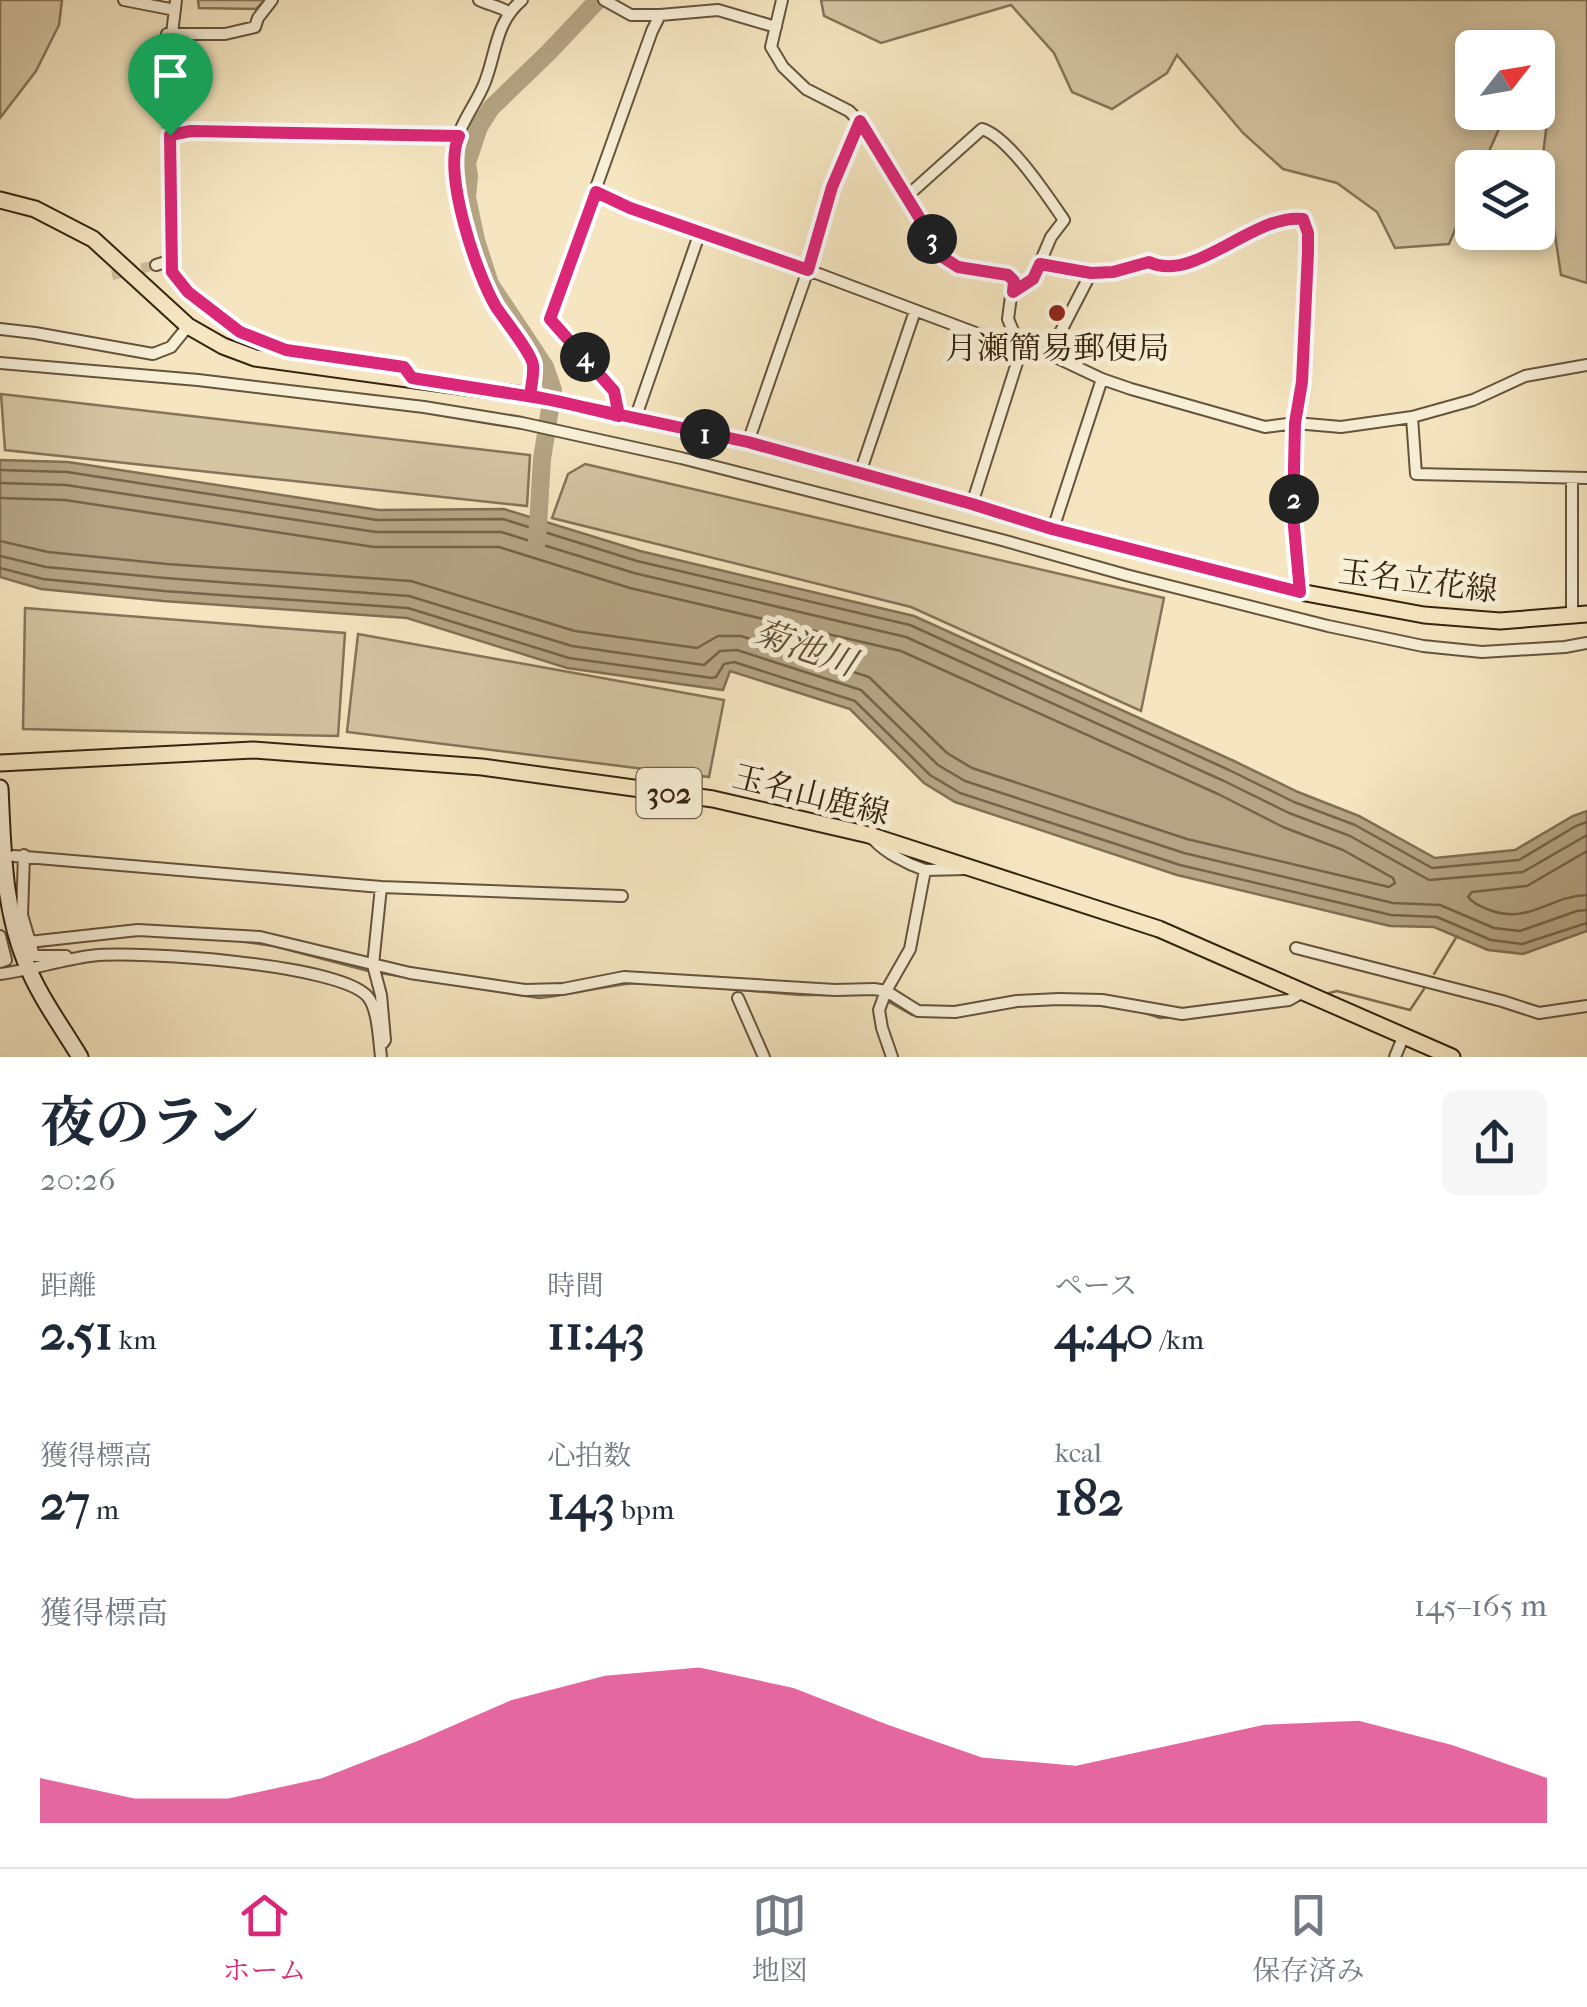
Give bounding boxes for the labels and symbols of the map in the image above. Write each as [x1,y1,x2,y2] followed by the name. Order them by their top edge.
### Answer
[1455,30,1555,130] north arrow
[128,33,213,136] pin
[907,214,957,264] pin: 3
[1046,302,1068,324] marker: 月瀬簡易郵便局
[945,330,1169,367] place label: 月瀬簡易郵便局
[560,332,610,382] pin: 4
[680,409,730,459] pin: 1
[1269,474,1319,524] pin: 2
[1336,553,1500,609] street label: 玉名立花線
[749,612,865,686] water label: 菊池川
[729,758,893,832] street label: 玉名山鹿線
[636,768,702,818] road number: 302

